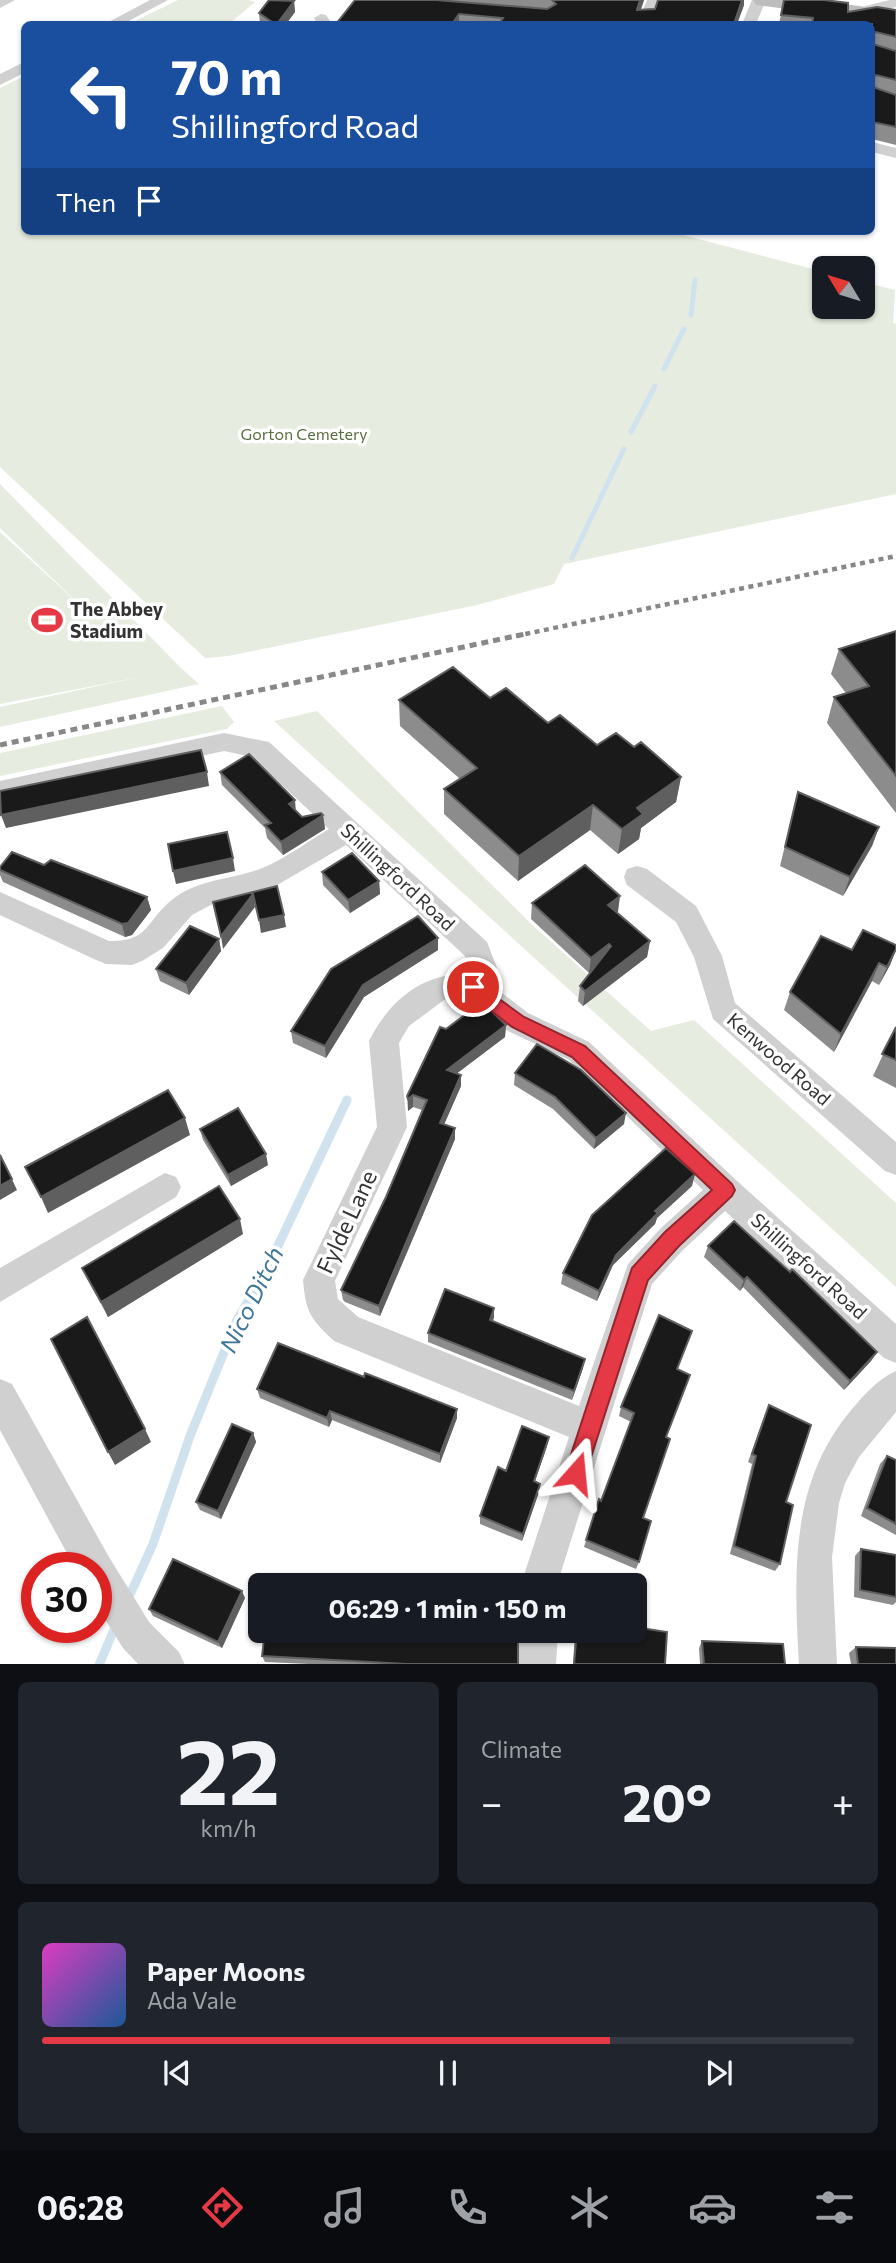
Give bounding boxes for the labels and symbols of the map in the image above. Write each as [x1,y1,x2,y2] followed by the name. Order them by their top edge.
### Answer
[812,256,875,318] north arrow
[240,424,368,443] park label: Gorton Cemetery
[70,597,164,642] place label: The Abbey Stadium
[30,603,64,637] sports icon: The Abbey Stadium
[337,818,460,935] street label: Shillingford Road
[443,957,503,1017] pin
[723,1008,836,1110] street label: Kenwood Road
[310,1165,382,1278] street label: Fylde Lane
[747,1208,872,1323] street label: Shillingford Road
[213,1242,289,1357] water label: Nico Ditch
[539,1436,613,1510] position arrow
[21,1552,112,1643] speed limit sign: 30

